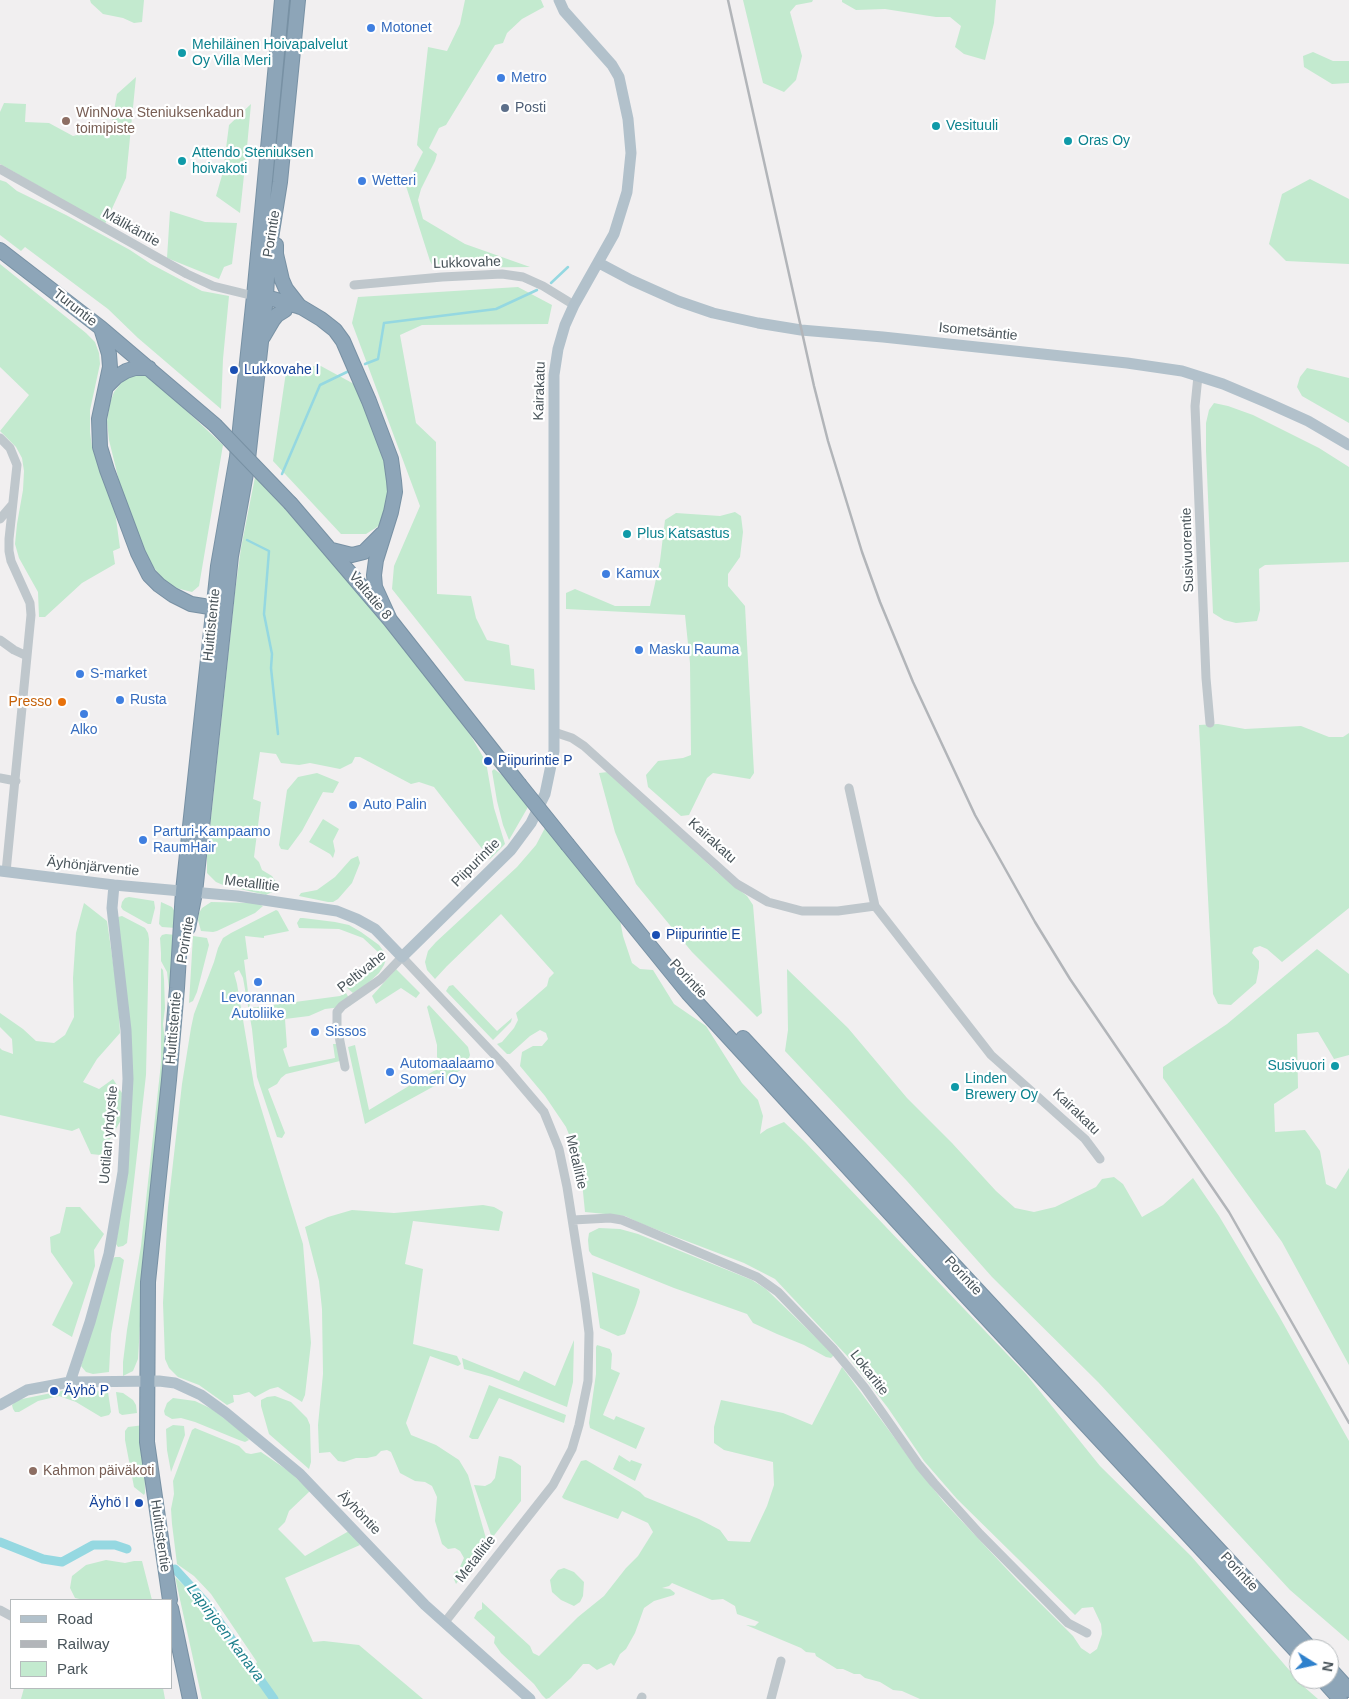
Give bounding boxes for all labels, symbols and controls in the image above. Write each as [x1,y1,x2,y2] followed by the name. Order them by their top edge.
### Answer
[381,20,432,36] place label: Motonet
[365,22,377,34] marker: Motonet
[192,37,348,70] place label: Mehiläinen Hoivapalvelut Oy Villa Meri
[176,47,188,59] marker: Mehiläinen Hoivapalvelut Oy Villa Meri
[511,70,547,86] place label: Metro
[495,72,507,84] marker: Metro
[515,100,546,116] place label: Posti
[499,102,511,114] marker: Posti
[76,105,244,138] place label: WinNova Steniuksenkadun toimipiste
[60,115,72,127] marker: WinNova Steniuksenkadun toimipiste
[946,118,998,134] place label: Vesituuli
[930,120,942,132] marker: Vesituuli
[1078,133,1130,149] place label: Oras Oy
[1062,135,1074,147] marker: Oras Oy
[192,145,313,178] place label: Attendo Steniuksen hoivakoti
[176,155,188,167] marker: Attendo Steniuksen hoivakoti
[372,173,416,189] place label: Wetteri
[356,175,368,187] marker: Wetteri
[99,205,163,251] street label: Mälikäntie
[260,209,284,259] street label: Porintie
[433,253,501,273] street label: Lukkovahe
[50,286,100,330] street label: Turuntie
[938,319,1018,345] street label: Isometsäntie
[531,361,549,421] street label: Kairakatu
[244,362,319,378] place label: Lukkovahe I
[228,364,240,376] marker: Lukkovahe I
[1178,507,1198,593] street label: Susivuorentie
[637,526,730,542] place label: Plus Katsastus
[621,528,633,540] marker: Plus Katsastus
[616,566,660,582] place label: Kamux
[600,568,612,580] marker: Kamux
[345,569,395,623] street label: Valtatie 8
[200,588,224,662] street label: Huittistentie
[649,642,739,658] place label: Masku Rauma
[633,644,645,656] marker: Masku Rauma
[90,666,147,682] place label: S-market
[74,668,86,680] marker: S-market
[130,692,167,708] place label: Rusta
[8,694,52,710] place label: Presso
[114,694,126,706] marker: Rusta
[56,696,68,708] marker: Presso
[78,708,90,720] marker: Alko
[70,722,98,738] place label: Alko
[498,753,573,769] place label: Piipurintie P
[482,755,494,767] marker: Piipurintie P
[363,797,427,813] place label: Auto Palin
[347,799,359,811] marker: Auto Palin
[684,815,740,867] street label: Kairakatu
[153,824,270,856] place label: Parturi-Kampaamo RaumHair
[137,834,149,846] marker: Parturi-Kampaamo RaumHair
[448,835,504,891] street label: Piipurintie
[46,854,140,880] street label: Äyhönjärventie
[224,872,280,896] street label: Metallitie
[174,915,198,965] street label: Porintie
[666,927,741,943] place label: Piipurintie E
[650,929,662,941] marker: Piipurintie E
[334,947,390,997] street label: Peltivahe
[666,956,710,1002] street label: Porintie
[252,976,264,988] marker: Levorannan Autoliike
[221,990,295,1022] place label: Levorannan Autoliike
[162,991,186,1065] street label: Huittistentie
[325,1024,366,1040] place label: Sissos
[309,1026,321,1038] marker: Sissos
[400,1056,494,1088] place label: Automaalaamo Someri Oy
[1267,1058,1325,1074] place label: Susivuori
[1329,1060,1341,1072] marker: Susivuori
[384,1066,396,1078] marker: Automaalaamo Someri Oy
[965,1071,1038,1104] place label: Linden Brewery Oy
[949,1081,961,1093] marker: Linden Brewery Oy
[96,1085,122,1185] street label: Uotilan yhdystie
[1049,1085,1103,1139] street label: Kairakatu
[562,1133,590,1191] street label: Metallitie
[941,1253,985,1299] street label: Porintie
[846,1347,892,1399] street label: Lokaritie
[64,1383,109,1399] place label: Äyhö P
[48,1385,60,1397] marker: Äyhö P
[43,1463,154,1479] place label: Kahmon päiväkoti
[27,1465,39,1477] marker: Kahmon päiväkoti
[334,1488,384,1538] street label: Äyhöntie
[89,1495,129,1511] place label: Äyhö I
[133,1497,145,1509] marker: Äyhö I
[147,1499,173,1573] street label: Huittistentie
[452,1532,500,1586] street label: Metallitie
[1217,1549,1261,1595] street label: Porintie
[182,1581,268,1685] water label: Lapinjoen kanava
[10,1599,172,1689] legend
[57,1610,93,1627] text: Road
[57,1635,110,1652] text: Railway
[1289,1639,1339,1689] north arrow
[57,1660,88,1677] text: Park
[1319,1660,1337,1673] text: N

